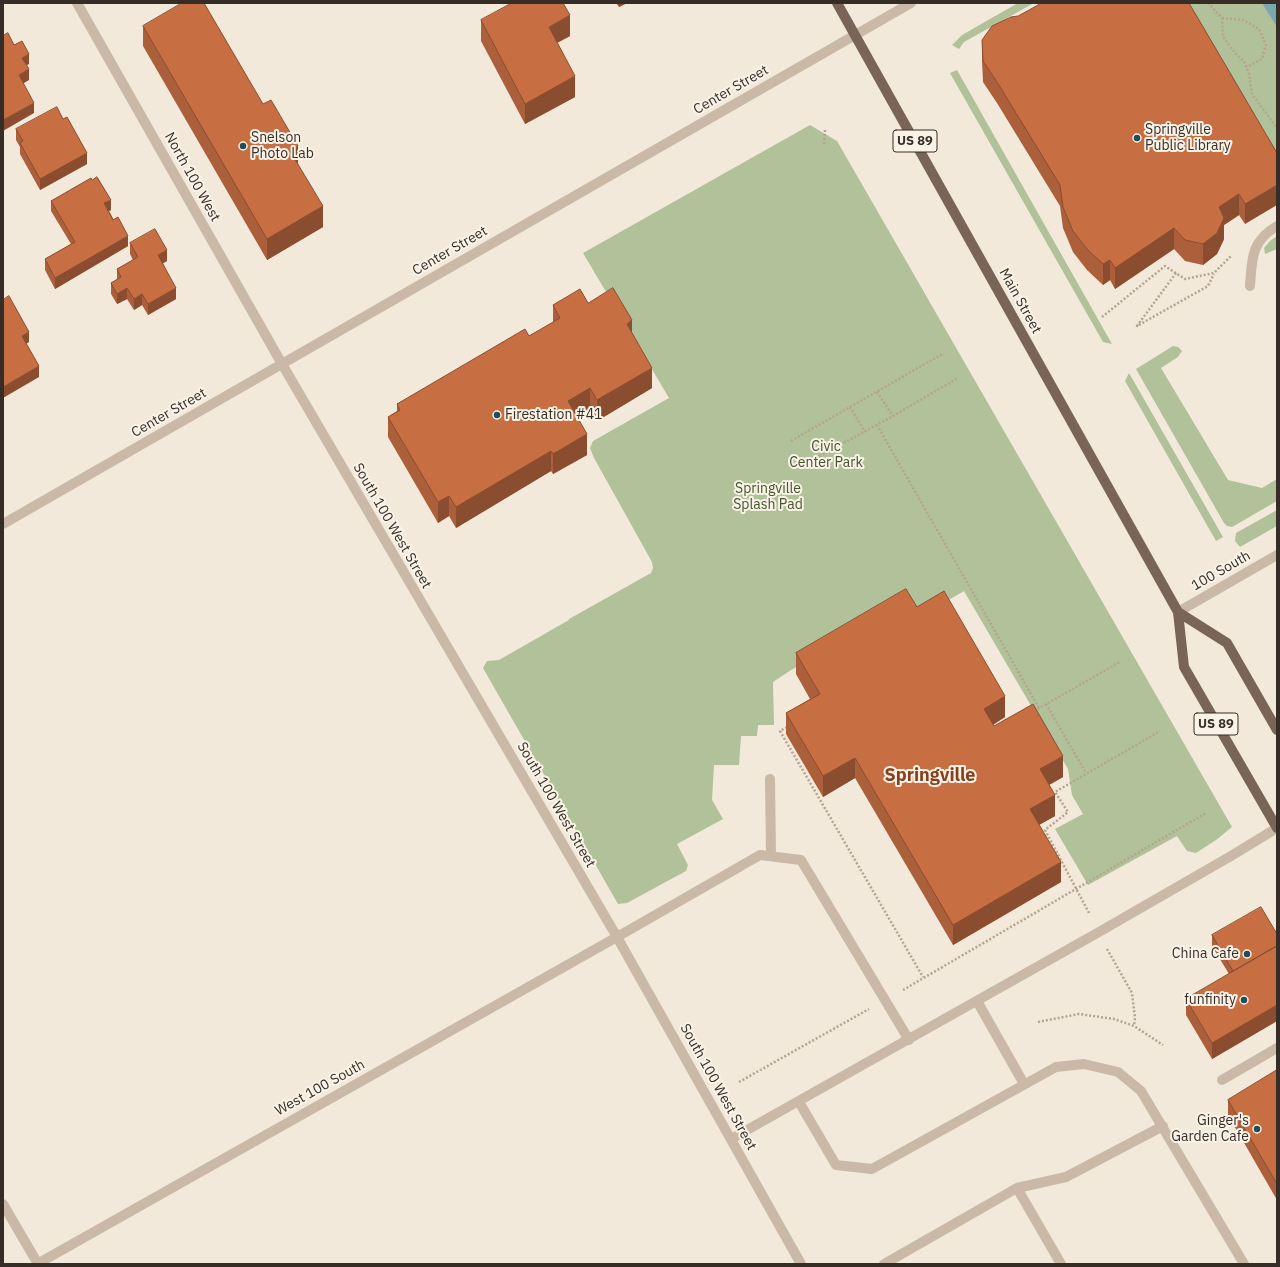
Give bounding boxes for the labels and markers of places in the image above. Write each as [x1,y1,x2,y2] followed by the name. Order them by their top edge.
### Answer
[1145,122,1231,154] place label: Springville Public Library
[251,130,314,162] place label: Snelson Photo Lab
[1132,133,1142,143] marker: Springville Public Library
[238,141,248,151] marker: Snelson Photo Lab
[505,407,602,423] place label: Firestation #41
[492,410,502,420] marker: Firestation #41
[1172,946,1239,962] place label: China Cafe
[1242,949,1252,959] marker: China Cafe
[1184,992,1236,1008] place label: funfinity
[1239,995,1249,1005] marker: funfinity
[1171,1113,1249,1146] place label: Ginger's Garden Cafe
[1252,1124,1262,1134] marker: Ginger's Garden Cafe

